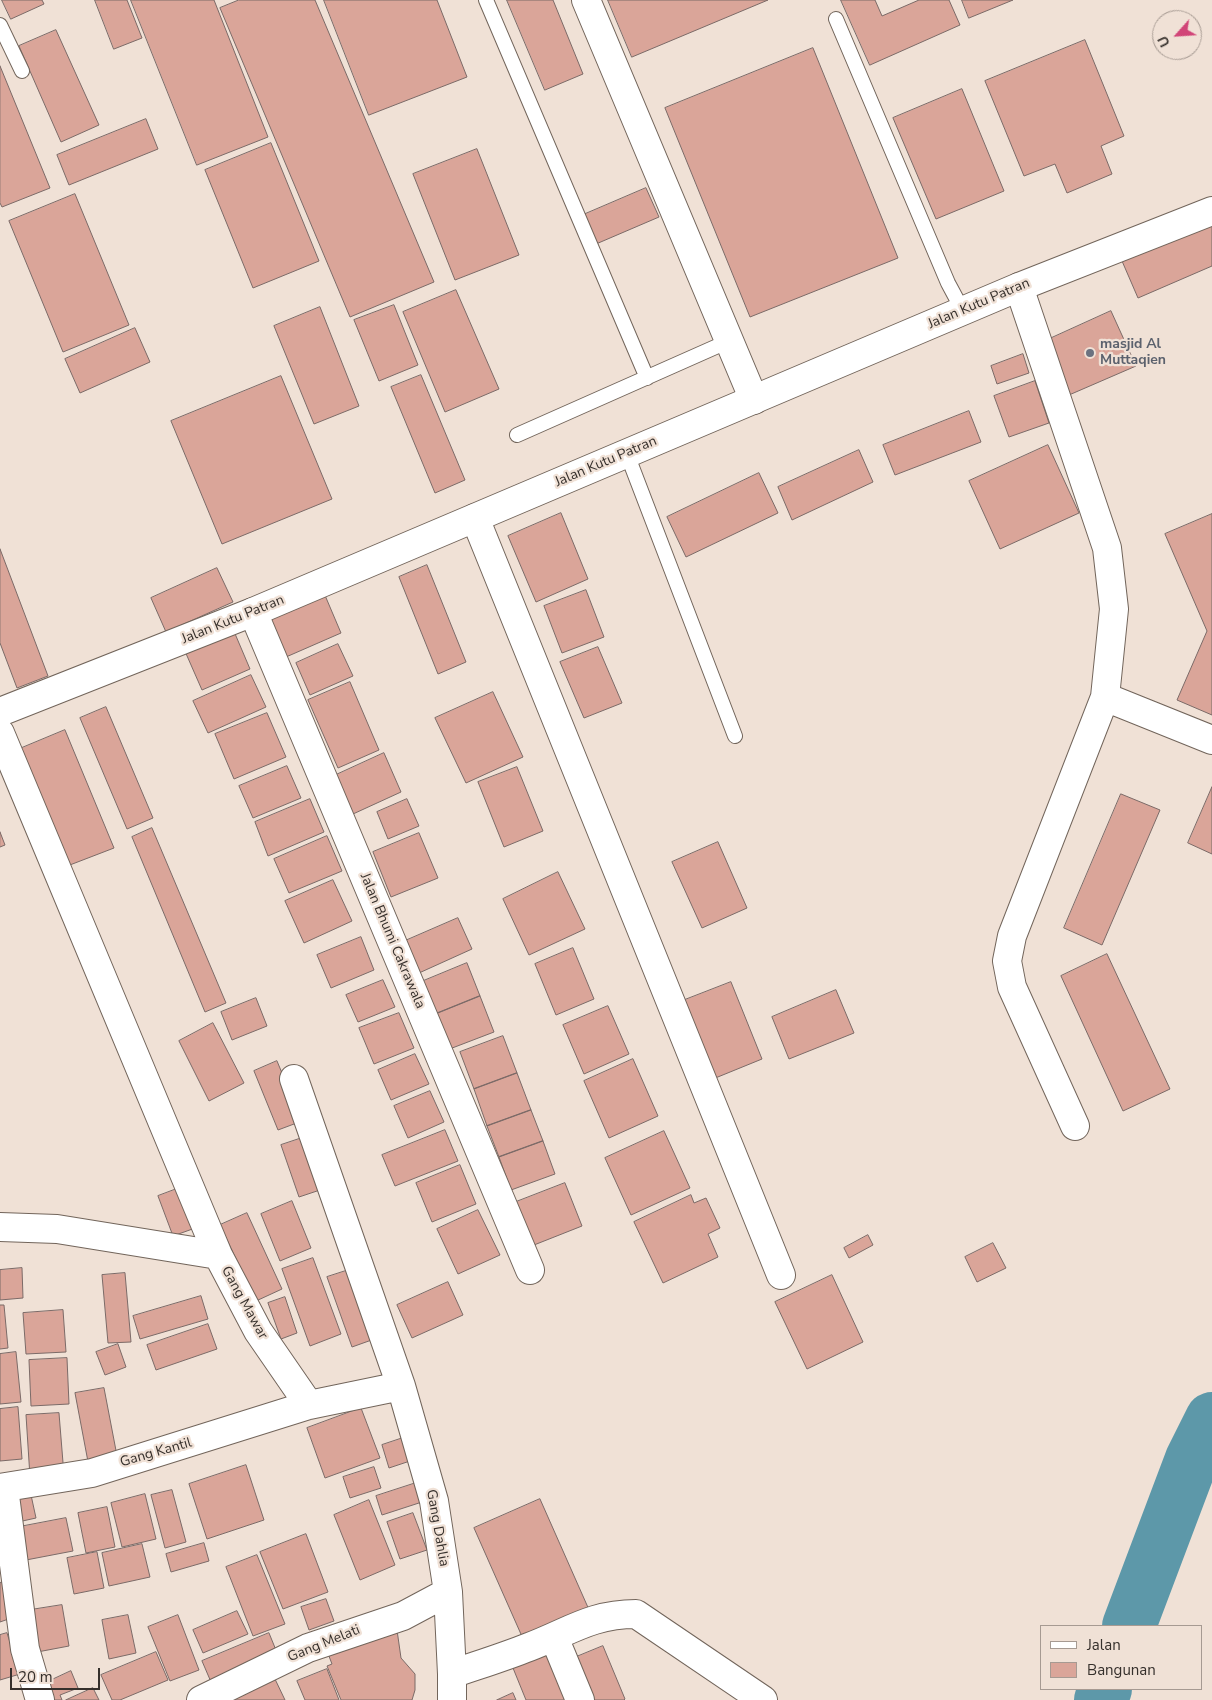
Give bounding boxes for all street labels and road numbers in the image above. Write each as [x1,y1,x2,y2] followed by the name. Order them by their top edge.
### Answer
[926,275,1032,333] street label: Jalan Kutu Patran
[553,433,659,491] street label: Jalan Kutu Patran
[179,592,287,648] street label: Jalan Kutu Patran
[356,871,428,1011] street label: Jalan Bhumi Cakrawala
[217,1264,271,1342] street label: Gang Mawar
[118,1435,194,1471] street label: Gang Kantil
[422,1488,452,1568] street label: Gang Dahlia
[285,1622,363,1666] street label: Gang Melati

